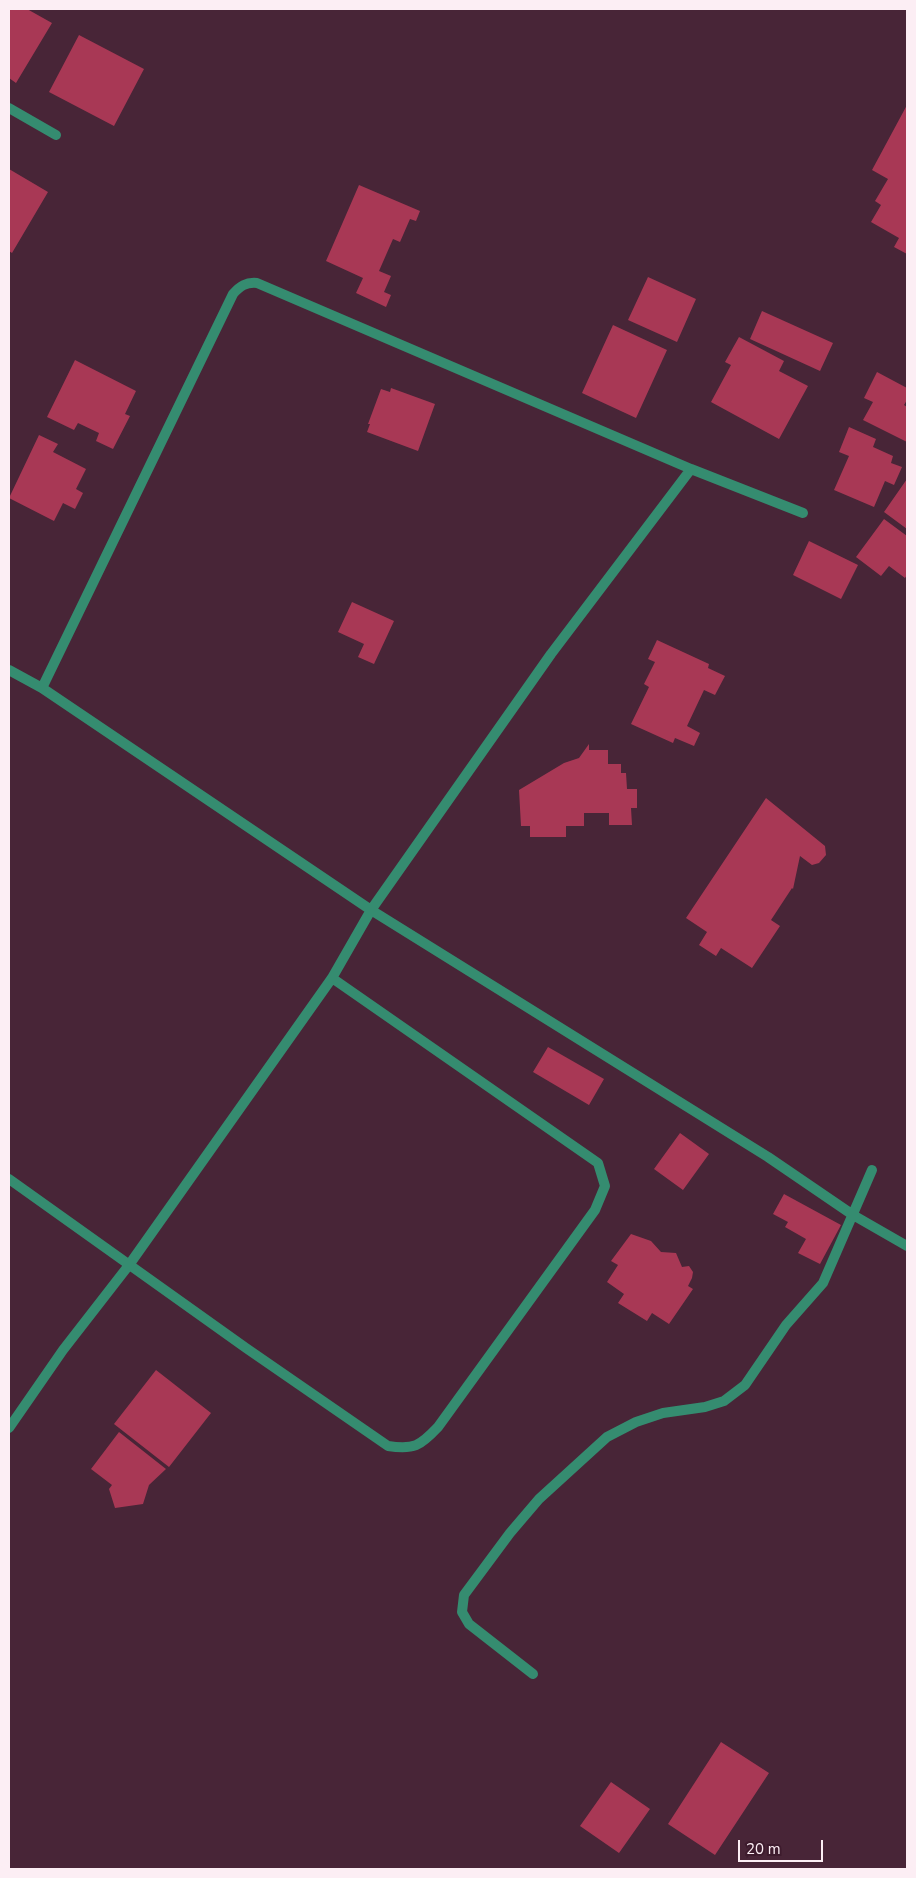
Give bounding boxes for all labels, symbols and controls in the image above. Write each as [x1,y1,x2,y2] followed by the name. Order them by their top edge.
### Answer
[741,1830,826,1862] scale bar
[746,1839,781,1859] text: 20 m

